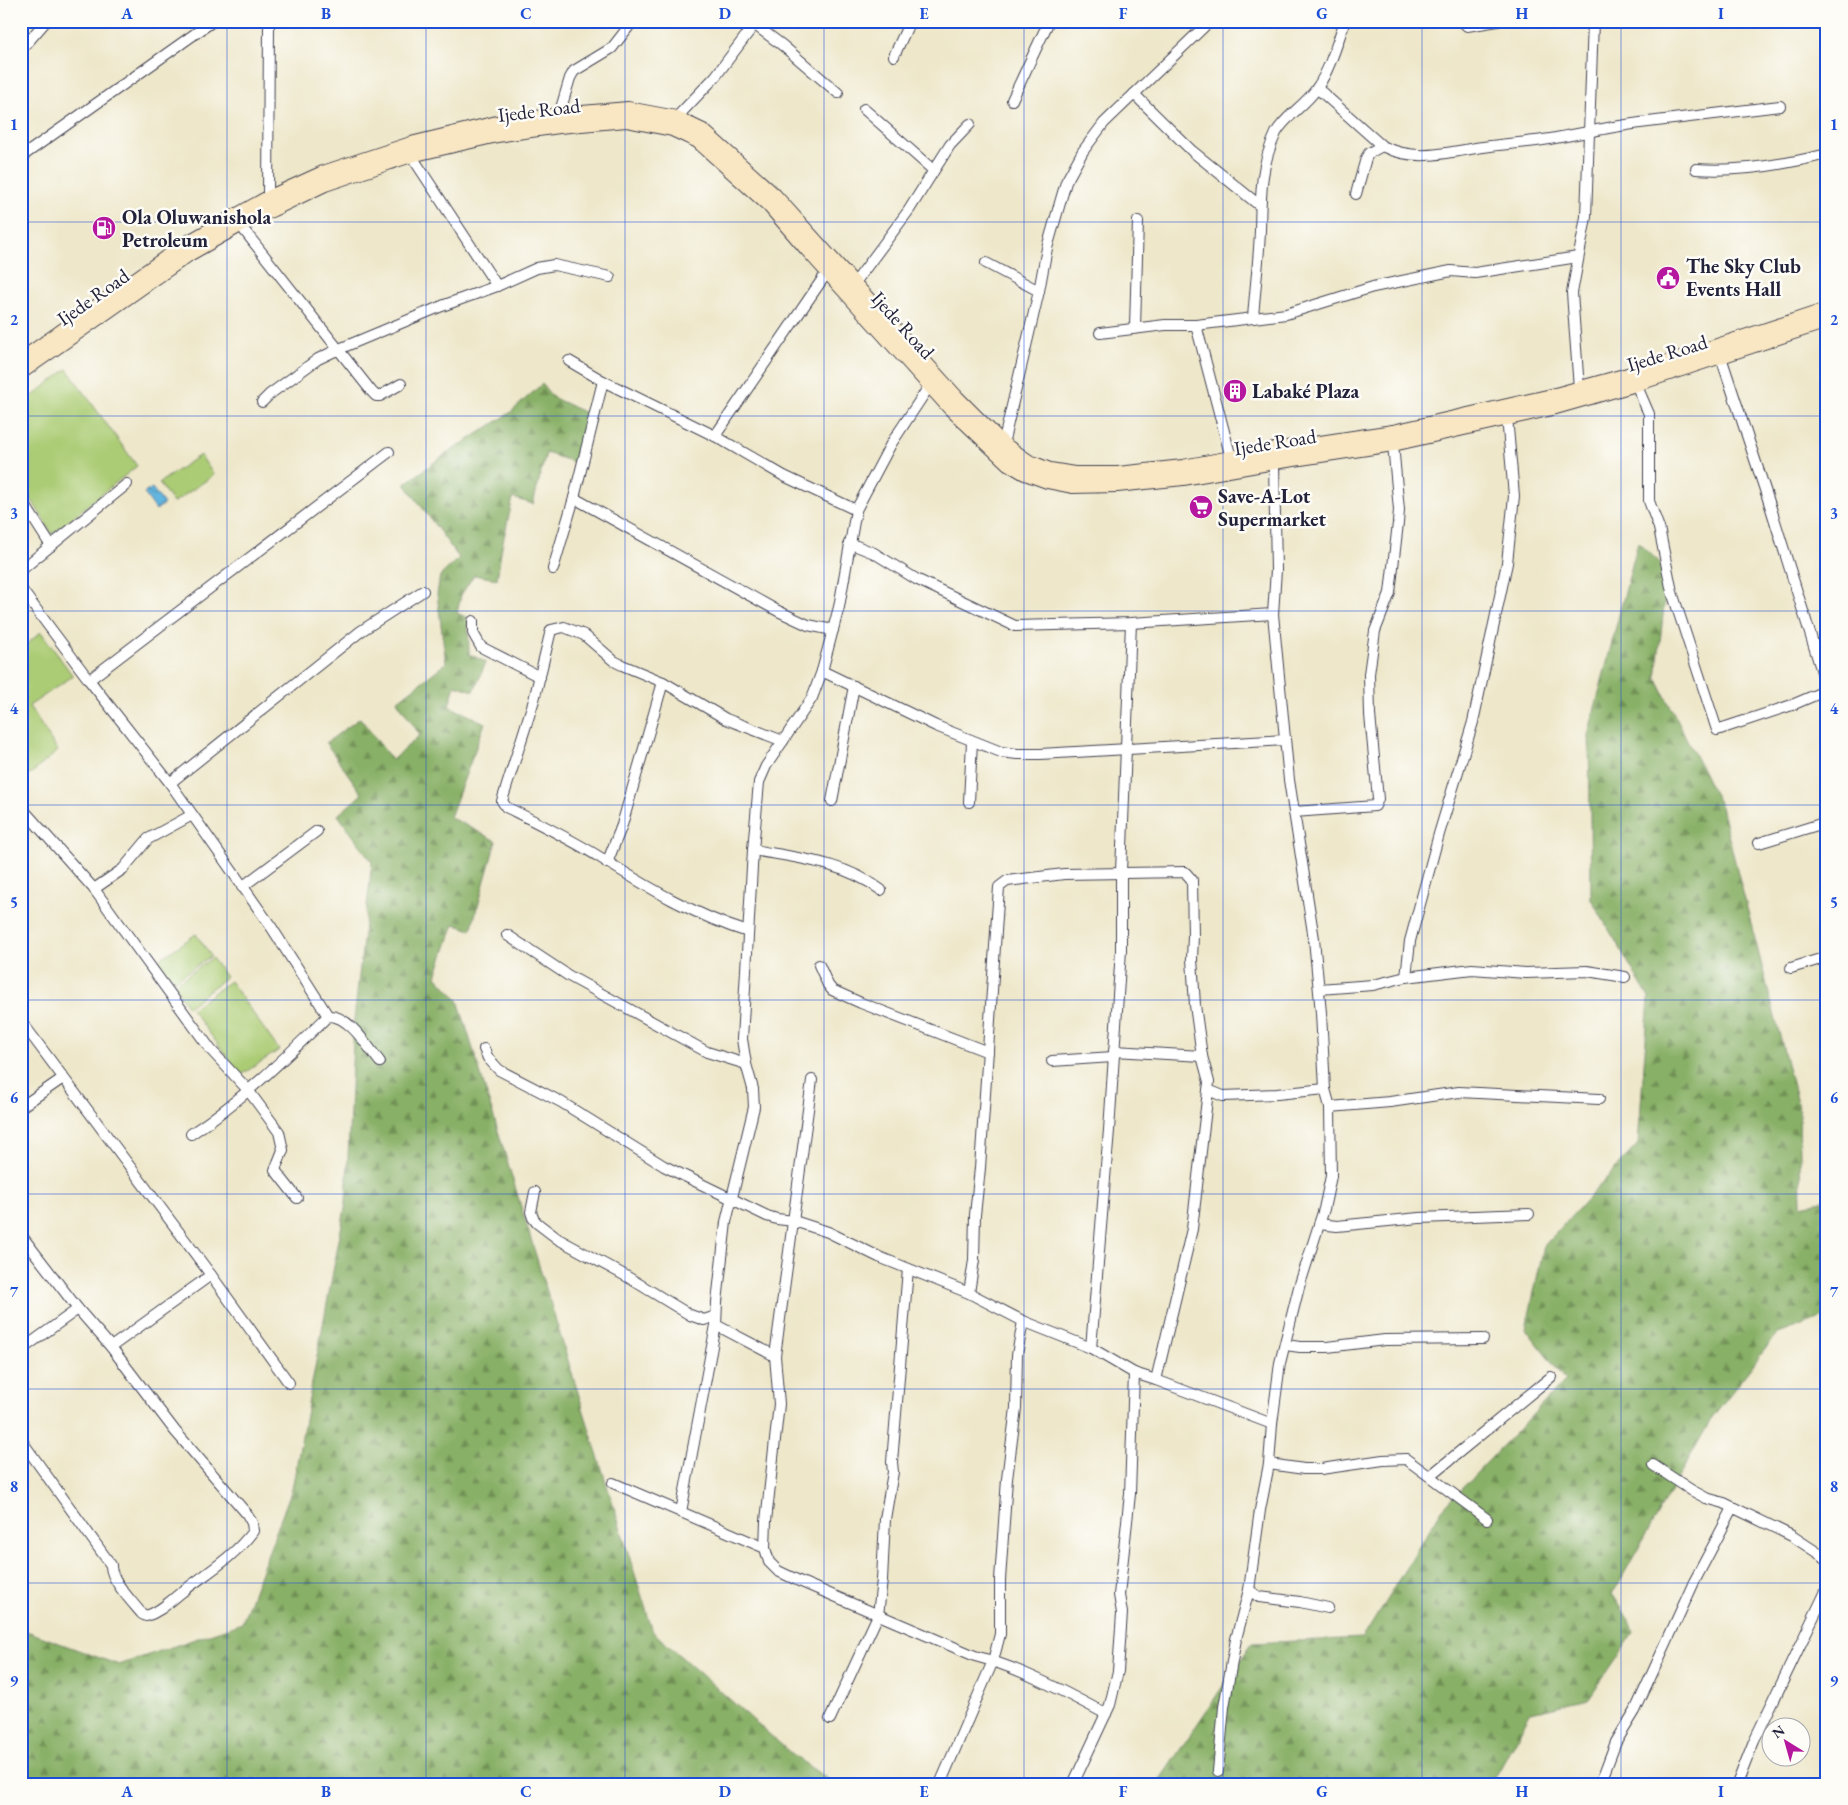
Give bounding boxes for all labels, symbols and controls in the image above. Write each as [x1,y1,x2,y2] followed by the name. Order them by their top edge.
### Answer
[120,3,133,24] text: A
[321,3,331,24] text: B
[520,3,532,24] text: C
[719,3,731,24] text: D
[919,3,929,24] text: E
[1119,3,1128,24] text: F
[1316,3,1328,24] text: G
[1516,3,1529,24] text: H
[1718,3,1724,24] text: I
[496,92,582,128] street label: Ijede Road
[10,114,18,135] text: 1
[1830,114,1838,135] text: 1
[122,204,272,253] place label: Ola Oluwanishola Petroleum
[91,215,117,241] fuel station icon: Ola Oluwanishola Petroleum
[1686,253,1801,302] place label: The Sky Club Events Hall
[52,262,135,331] street label: Ijede Road
[1655,265,1681,291] public building icon: The Sky Club Events Hall
[866,286,941,365] street label: Ijede Road
[10,309,19,330] text: 2
[1830,309,1839,330] text: 2
[1624,328,1711,378] street label: Ijede Road
[1222,378,1248,404] building icon: Labaké Plaza
[1252,378,1360,404] place label: Labaké Plaza
[1232,423,1319,461] street label: Ijede Road
[1218,483,1327,532] place label: Save-A-Lot Supermarket
[1188,494,1214,520] supermarket icon: Save-A-Lot Supermarket
[10,503,18,524] text: 3
[1830,503,1838,524] text: 3
[10,698,19,719] text: 4
[1830,698,1839,719] text: 4
[10,892,18,913] text: 5
[1830,892,1838,913] text: 5
[10,1087,19,1108] text: 6
[1830,1087,1839,1108] text: 6
[10,1281,19,1302] text: 7
[1830,1281,1839,1302] text: 7
[10,1476,18,1497] text: 8
[1830,1476,1838,1497] text: 8
[10,1670,19,1691] text: 9
[1830,1670,1839,1691] text: 9
[1760,1718,1810,1768] north arrow
[1768,1721,1789,1742] text: N
[120,1781,133,1802] text: A
[321,1781,331,1802] text: B
[520,1781,532,1802] text: C
[719,1781,731,1802] text: D
[919,1781,929,1802] text: E
[1119,1781,1128,1802] text: F
[1316,1781,1328,1802] text: G
[1516,1781,1529,1802] text: H
[1718,1781,1724,1802] text: I

